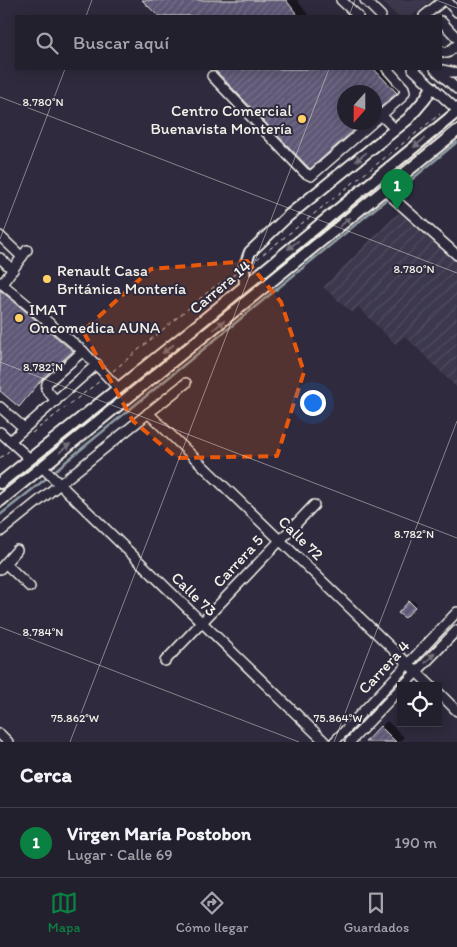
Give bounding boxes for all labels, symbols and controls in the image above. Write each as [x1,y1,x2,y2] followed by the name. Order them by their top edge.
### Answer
[15,15,442,70] search box
[33,29,61,57] icon: search
[73,31,169,54] text: Buscar aquí
[337,85,382,130] north arrow
[22,95,64,109] text: 8.780°N
[150,101,292,138] place label: Centro Comercial Buenavista Montería
[296,113,308,125] marker: Centro Comercial Buenavista Montería
[413,137,426,148] one-way arrow
[354,152,367,163] one-way arrow
[381,169,413,210] pin: 1
[338,216,351,227] one-way arrow
[287,240,300,251] one-way arrow
[186,256,255,318] street label: Carrera 14
[57,261,187,298] place label: Renault Casa Británica Montería
[393,262,435,276] text: 8.780°N
[41,273,53,285] marker: Renault Casa Británica Montería
[29,300,160,337] place label: IMAT Oncomedica AUNA
[13,312,25,324] marker: IMAT Oncomedica AUNA
[213,319,226,330] one-way arrow
[162,343,175,354] one-way arrow
[23,360,63,374] text: 8.782°N
[300,390,326,416] your location
[59,443,72,454] one-way arrow
[275,512,328,564] street label: Calle 72
[394,527,434,541] text: 8.782°N
[209,531,267,591] street label: Carrera 5
[167,568,221,620] street label: Calle 73
[23,625,63,639] text: 8.784°N
[354,636,414,698] street label: Carrera 4
[424,652,436,664] one-way arrow
[397,682,442,727] map controls
[397,682,442,727] button: locate
[51,711,99,725] text: 75.862°W
[313,711,363,725] text: 75.864°W
[20,762,72,787] text: Cerca
[67,822,251,845] text: Virgen María Postobon
[32,833,40,852] text: 1
[394,833,437,852] text: 190 m
[67,845,173,864] text: Lugar · Calle 69
[48,889,80,936] tab: Mapa
[176,889,248,936] tab: Cómo llegar
[344,889,409,936] tab: Guardados

